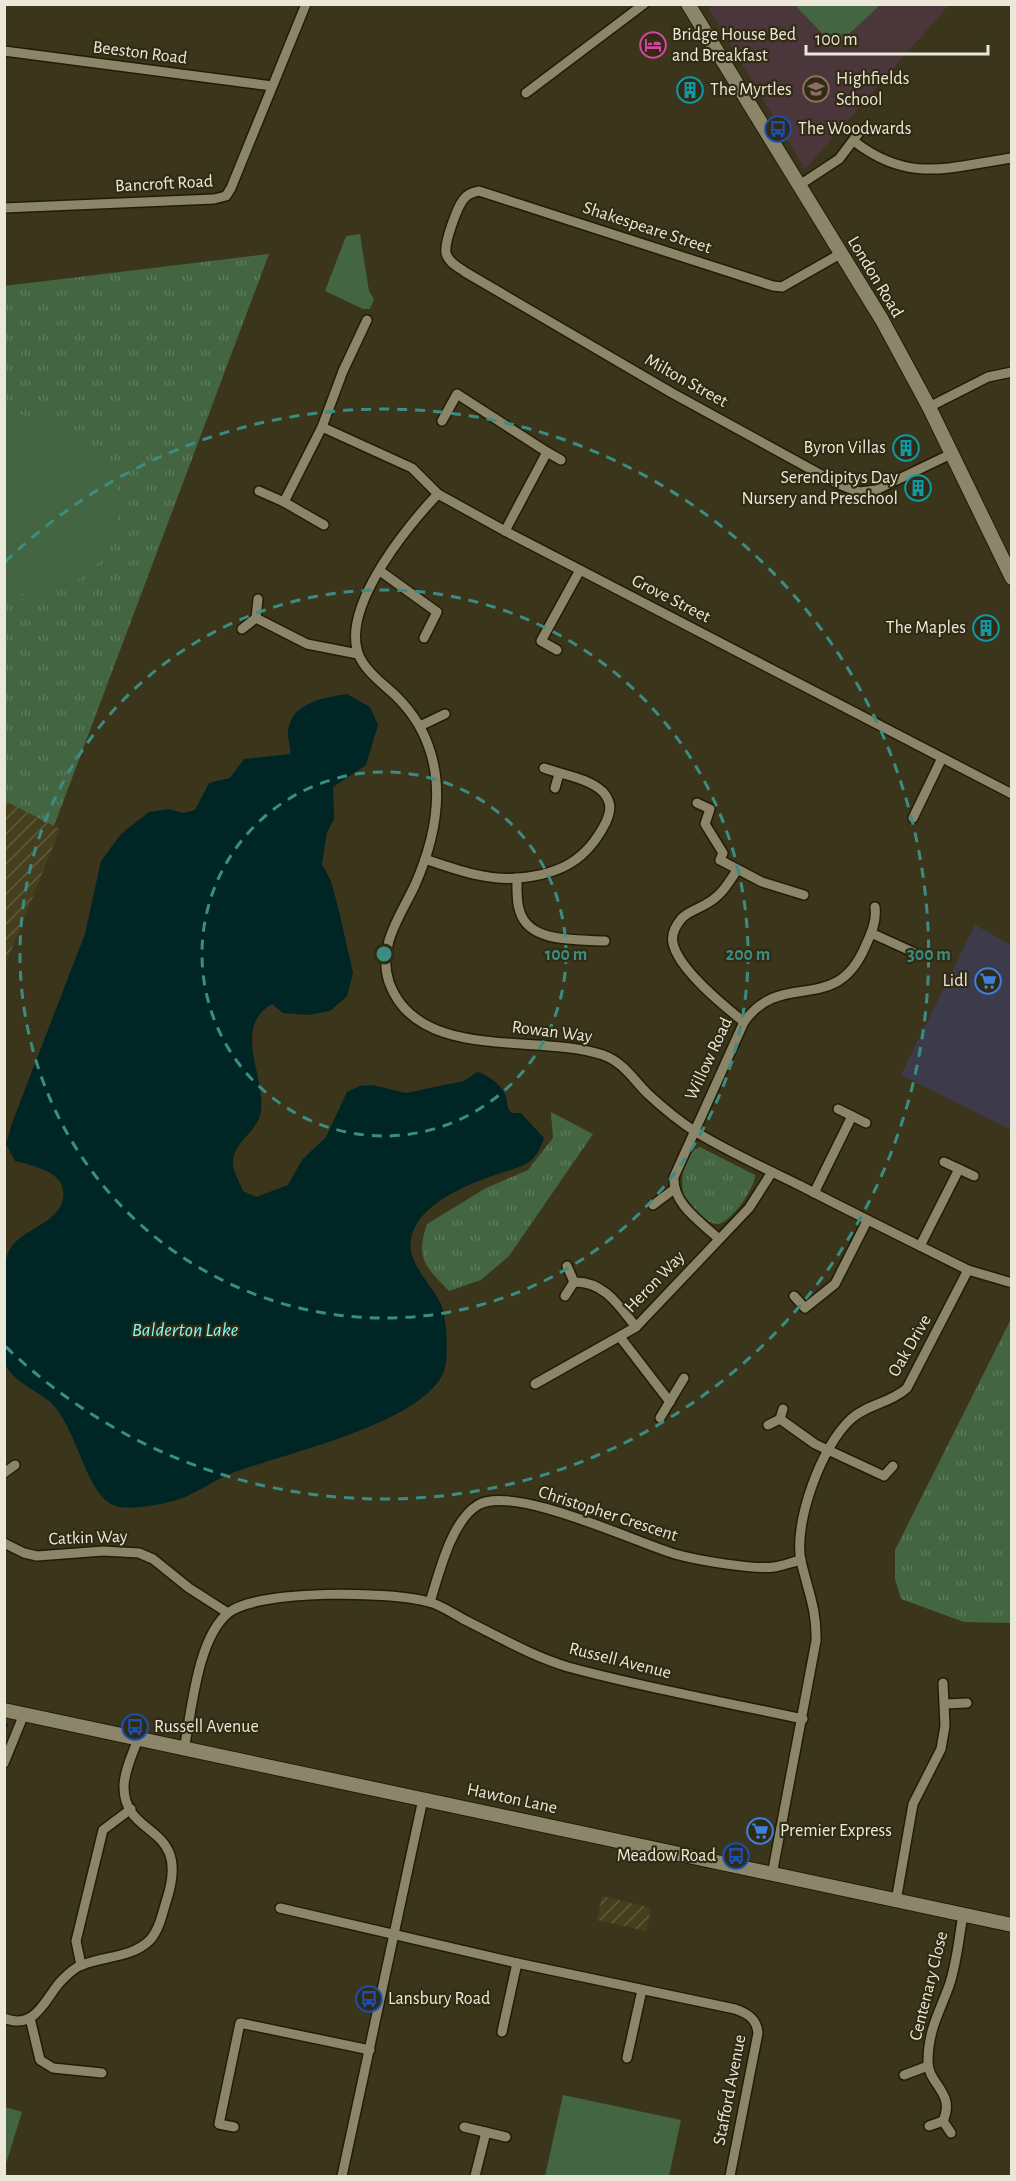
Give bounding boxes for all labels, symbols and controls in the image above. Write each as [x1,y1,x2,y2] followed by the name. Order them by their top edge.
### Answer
[806,18,988,56] scale bar
[672,26,796,65] place label: Bridge House Bed and Breakfast
[638,30,668,60] hotel icon: Bridge House Bed and Breakfast
[815,31,858,49] text: 100 m
[92,38,188,68] street label: Beeston Road
[836,70,909,109] place label: Highfields School
[801,74,831,104] school or university icon: Highfields School
[675,75,705,105] building icon: The Myrtles
[710,81,792,99] place label: The Myrtles
[763,114,793,144] bus stop icon: The Woodwards
[798,120,911,138] place label: The Woodwards
[114,172,214,196] street label: Bancroft Road
[581,199,714,257] street label: Shakespeare Street
[844,233,906,321] street label: London Road
[641,351,731,411] street label: Milton Street
[891,433,921,463] building icon: Byron Villas
[804,439,886,457] place label: Byron Villas
[741,469,898,508] place label: Serendipitys Day Nursery and Preschool
[903,473,933,503] building icon: Serendipitys Day Nursery and Preschool
[629,571,714,627] street label: Grove Street
[971,613,1001,643] building icon: The Maples
[886,619,966,637] place label: The Maples
[374,944,394,964] centre of rings
[545,946,587,964] text: 100 m
[726,946,770,964] text: 200 m
[907,946,951,964] text: 300 m
[973,966,1003,996] supermarket icon: Lidl
[942,972,968,990] place label: Lidl
[682,1015,736,1103] street label: Willow Road
[511,1018,594,1046] street label: Rowan Way
[621,1248,689,1316] street label: Heron Way
[885,1312,935,1380] street label: Oak Drive
[132,1320,239,1340] water label: Balderton Lake
[536,1483,680,1545] street label: Christopher Crescent
[48,1528,128,1548] street label: Catkin Way
[567,1640,673,1682] street label: Russell Avenue
[120,1712,150,1742] bus stop icon: Russell Avenue
[154,1718,259,1736] place label: Russell Avenue
[465,1781,559,1817] street label: Hawton Lane
[745,1816,775,1846] supermarket icon: Premier Express
[780,1822,892,1840] place label: Premier Express
[721,1841,751,1871] bus stop icon: Meadow Road
[617,1847,716,1865] place label: Meadow Road
[907,1929,951,2043] street label: Centenary Close
[354,1984,384,2014] bus stop icon: Lansbury Road
[388,1990,490,2008] place label: Lansbury Road
[710,2033,750,2147] street label: Stafford Avenue

